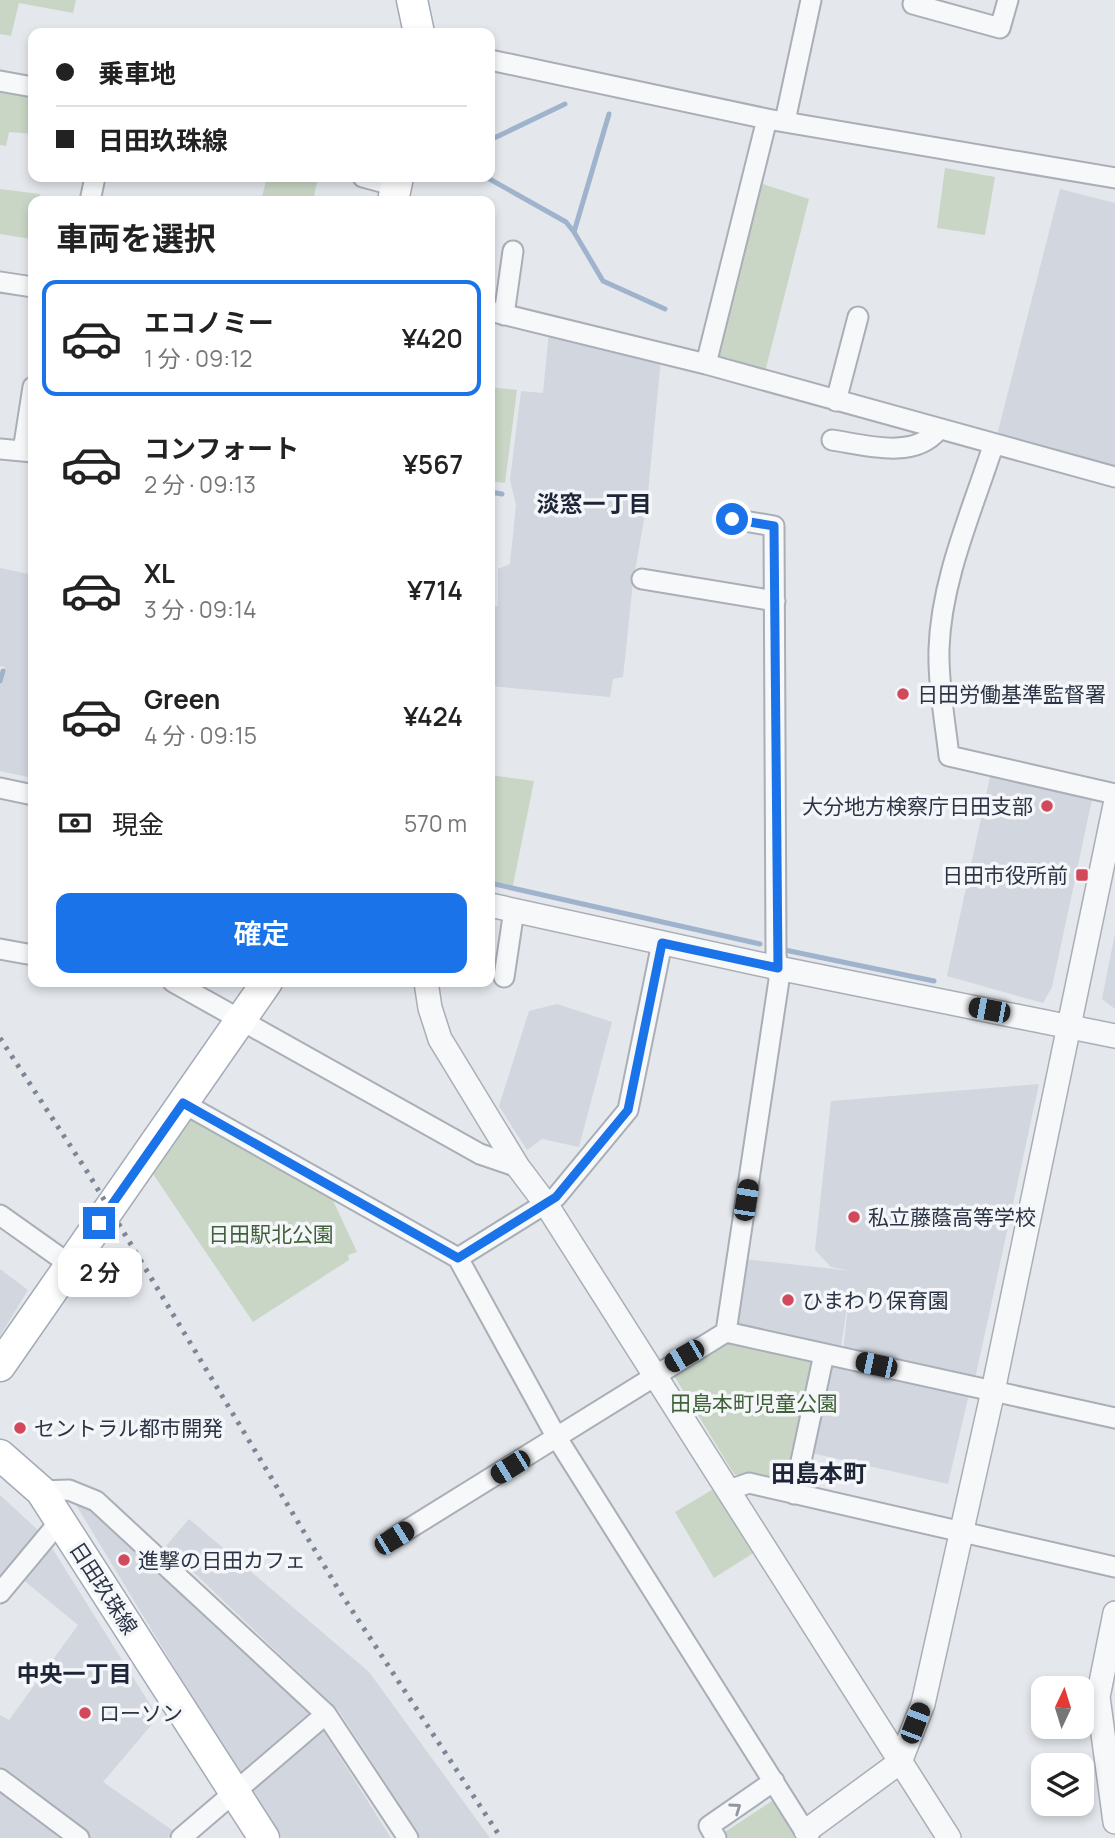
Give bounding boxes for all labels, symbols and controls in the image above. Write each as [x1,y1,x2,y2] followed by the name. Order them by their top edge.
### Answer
[98,55,176,91] text: 乗車地
[98,122,228,158] text: 日田玖珠線
[56,216,216,260] text: 車両を選択
[144,304,274,340] text: エコノミー
[60,307,123,370] icon: car
[402,320,463,356] text: ¥420
[144,342,252,374] text: 1 分 · 09:12
[144,430,299,466] text: コンフォート
[60,433,123,496] icon: car
[403,446,463,482] text: ¥567
[144,468,256,500] text: 2 分 · 09:13
[537,487,652,519] district label: 淡窓一丁目
[716,503,748,535] route start
[144,555,175,591] text: XL
[60,559,123,622] icon: car
[407,572,463,608] text: ¥714
[144,593,256,625] text: 3 分 · 09:14
[917,680,1106,708] place label: 日田労働基準監督署
[144,681,220,717] text: Green
[60,685,123,748] icon: car
[895,686,911,702] marker: 日田労働基準監督署
[403,698,463,734] text: ¥424
[144,719,257,751] text: 4 分 · 09:15
[802,792,1033,820] place label: 大分地方検察庁日田支部
[1039,798,1055,814] marker: 大分地方検察庁日田支部
[56,804,94,842] icon: cash
[112,806,164,842] text: 現金
[404,807,467,839] text: 570 m
[942,861,1068,889] place label: 日田市役所前
[1074,867,1090,883] marker: 日田市役所前
[56,893,467,973] button: 確定
[967,996,1012,1024] car
[733,1178,760,1222] car
[868,1203,1036,1231] place label: 私立藤蔭高等学校
[83,1207,115,1239] route end
[846,1209,862,1225] marker: 私立藤蔭高等学校
[208,1220,334,1248] park label: 日田駅北公園
[57,1248,141,1296] callout: 2 分
[79,1256,121,1288] text: 2 分
[802,1286,949,1314] place label: ひまわり保育園
[780,1292,796,1308] marker: ひまわり保育園
[661,1336,708,1376] car
[854,1350,899,1380] car
[670,1389,838,1417] park label: 田島本町児童公園
[34,1414,223,1442] place label: セントラル都市開発
[12,1420,28,1436] marker: セントラル都市開発
[487,1447,534,1487] car
[771,1456,867,1489] district label: 田島本町
[371,1518,418,1558] car
[64,1536,144,1640] street label: 日田玖珠線
[138,1546,306,1574] place label: 進撃の日田カフェ
[116,1552,132,1568] marker: 進撃の日田カフェ
[17,1657,132,1689] district label: 中央一丁目
[1031,1676,1094,1740] north arrow
[1031,1676,1094,1816] map controls
[99,1699,183,1727] place label: ローソン
[898,1700,933,1746] car
[77,1705,93,1721] marker: ローソン
[1031,1753,1094,1816] button: layers
[728,1804,741,1816] one-way arrow

